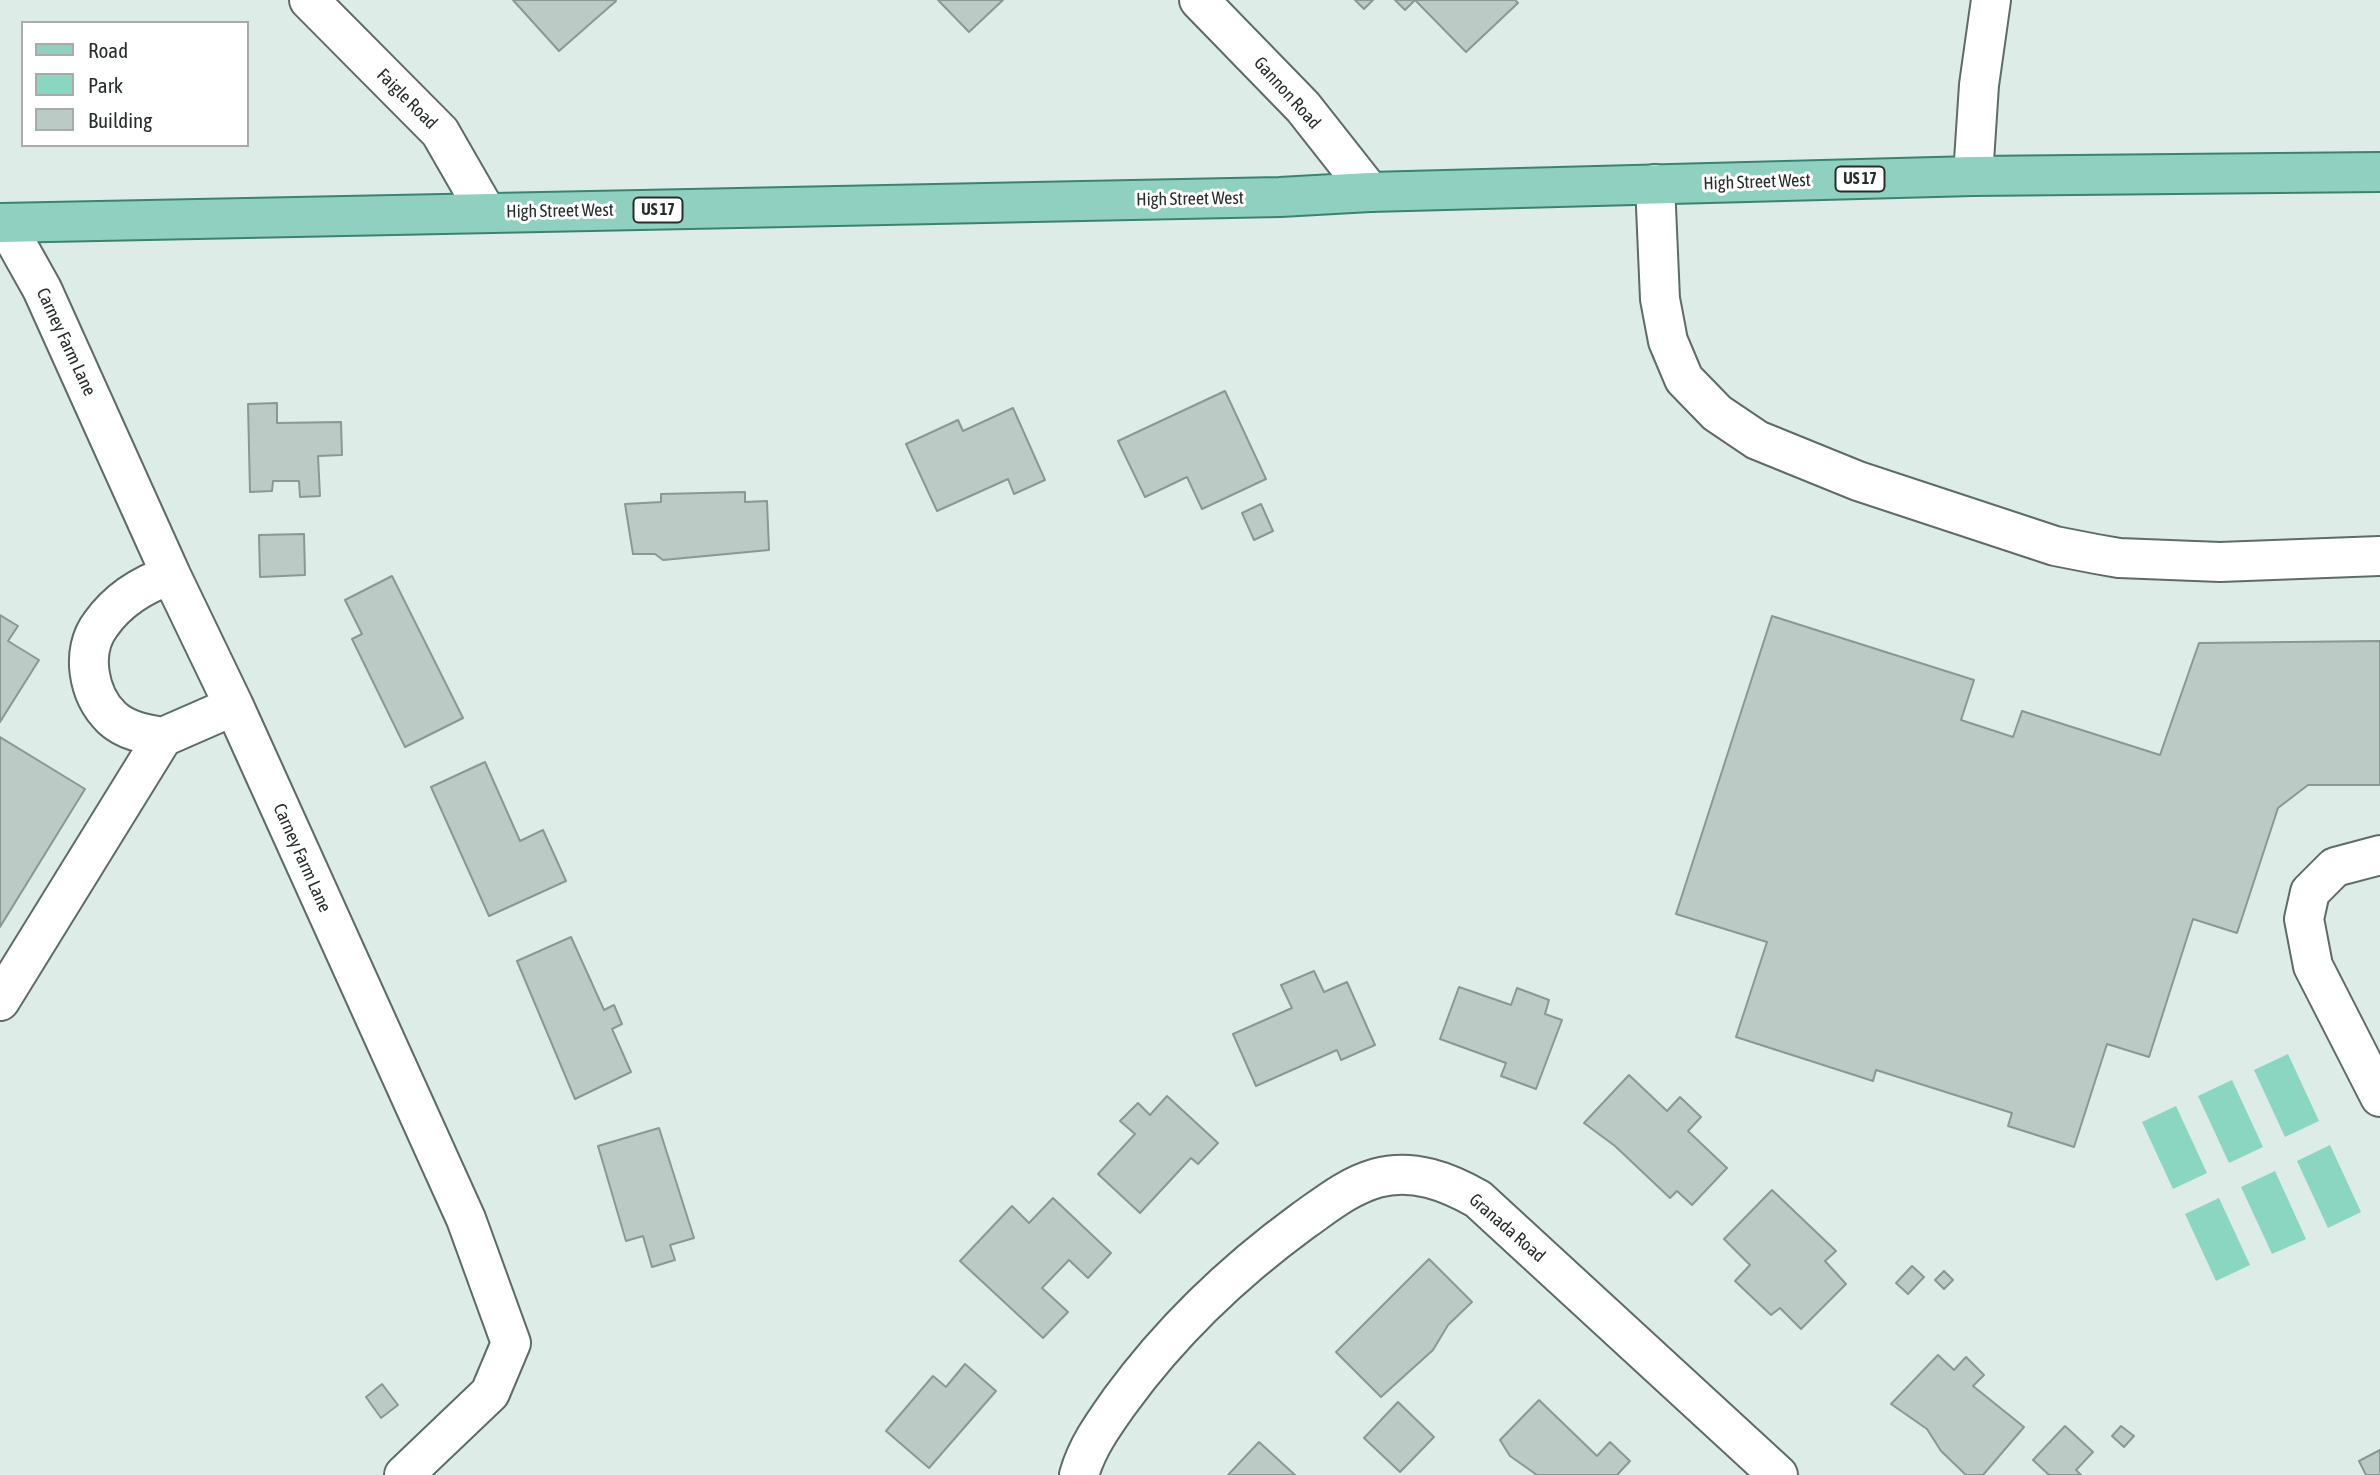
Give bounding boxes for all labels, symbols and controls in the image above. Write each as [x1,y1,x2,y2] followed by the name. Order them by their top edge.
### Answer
[21,21,248,147] legend
[88,38,128,62] text: Road
[1249,53,1325,133] street label: Gannon Road
[372,64,442,134] street label: Faigle Road
[88,73,123,97] text: Park
[88,108,152,132] text: Building
[1836,167,1884,192] road number: US 17
[1703,169,1811,195] street label: High Street West
[1136,187,1244,211] street label: High Street West
[634,198,682,222] road number: US 17
[506,199,614,223] street label: High Street West
[32,285,100,399] street label: Carney Farm Lane
[268,800,336,916] street label: Carney Farm Lane
[1465,1189,1549,1267] street label: Granada Road

